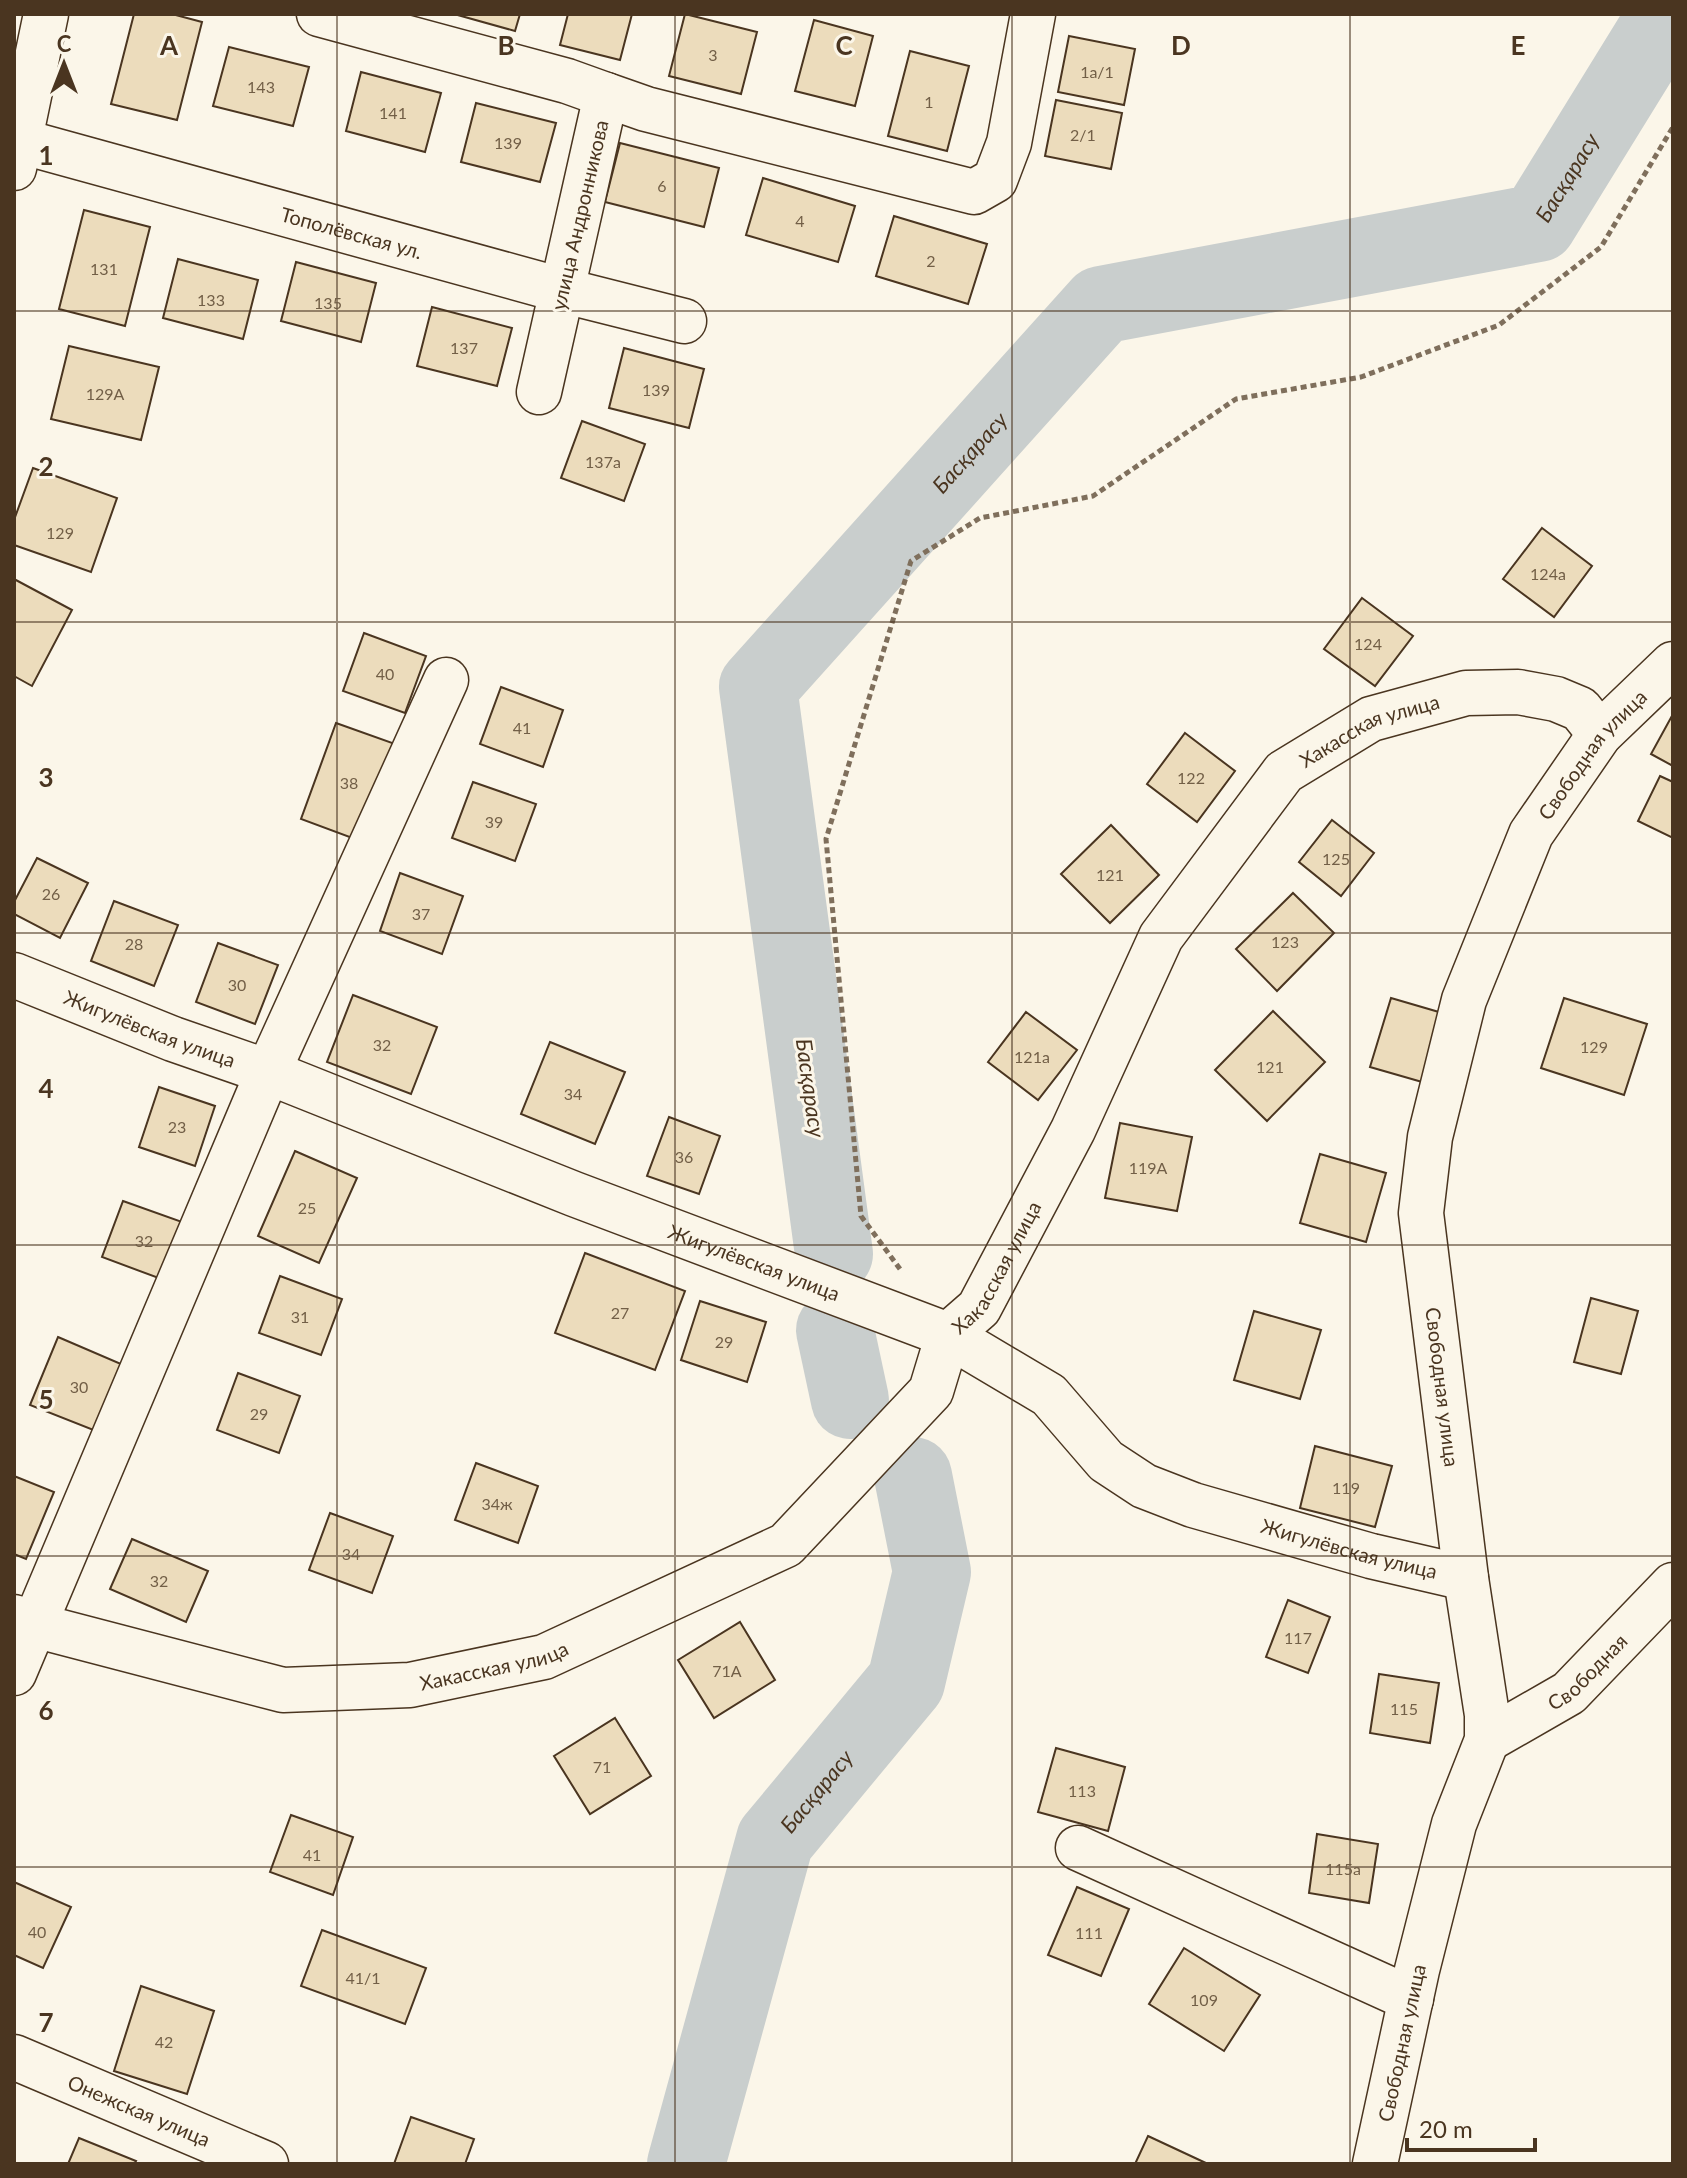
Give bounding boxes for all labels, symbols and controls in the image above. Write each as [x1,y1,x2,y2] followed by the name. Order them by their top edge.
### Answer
[24,24,104,104] north arrow
[159,29,179,61] text: A
[497,29,515,61] text: B
[835,29,853,61] text: C
[1171,29,1191,61] text: D
[1511,29,1525,61] text: E
[57,30,72,57] text: С
[708,45,718,64] house number: 3
[1080,62,1114,81] house number: 1а/1
[247,77,275,96] house number: 143
[924,92,934,111] house number: 1
[379,103,407,122] house number: 141
[545,118,613,312] street label: улица Андронникова
[1070,125,1096,144] house number: 2/1
[1529,127,1604,227] water label: Басқарасу
[494,133,522,152] house number: 139
[38,139,54,171] text: 1
[657,176,667,195] house number: 6
[278,201,425,263] street label: Тополёвская ул.
[795,211,805,230] house number: 4
[926,251,936,270] house number: 2
[90,259,118,278] house number: 131
[197,290,225,309] house number: 133
[314,293,342,312] house number: 135
[450,338,478,357] house number: 137
[642,380,670,399] house number: 139
[86,384,125,403] house number: 129А
[926,405,1013,498] water label: Басқарасу
[38,450,54,482] text: 2
[585,452,621,471] house number: 137а
[46,523,74,542] house number: 129
[1530,564,1566,583] house number: 124а
[1354,634,1382,653] house number: 124
[376,664,394,683] house number: 40
[1533,684,1651,824] street label: Свободная улица
[1295,689,1442,772] street label: Хакасская улица
[513,718,531,737] house number: 41
[38,761,54,793] text: 3
[1177,768,1205,787] house number: 122
[340,773,358,792] house number: 38
[485,812,503,831] house number: 39
[1322,849,1350,868] house number: 125
[1096,865,1124,884] house number: 121
[42,884,60,903] house number: 26
[412,904,430,923] house number: 37
[1271,932,1299,951] house number: 123
[125,934,143,953] house number: 28
[228,975,246,994] house number: 30
[61,984,239,1072] street label: Жигулёвская улица
[373,1035,391,1054] house number: 32
[791,1037,831,1140] water label: Басқарасу
[1580,1037,1608,1056] house number: 129
[1014,1047,1050,1066] house number: 121а
[1256,1057,1284,1076] house number: 121
[38,1072,54,1104] text: 4
[564,1084,582,1103] house number: 34
[168,1117,186,1136] house number: 23
[675,1147,693,1166] house number: 36
[1129,1158,1168,1177] house number: 119А
[946,1197,1045,1339] street label: Хакасская улица
[298,1198,316,1217] house number: 25
[665,1219,843,1305] street label: Жигулёвская улица
[135,1231,153,1250] house number: 32
[611,1303,629,1322] house number: 27
[1421,1306,1465,1468] street label: Свободная улица
[291,1307,309,1326] house number: 31
[715,1332,733,1351] house number: 29
[70,1377,88,1396] house number: 30
[38,1383,54,1415] text: 5
[250,1404,268,1423] house number: 29
[1332,1478,1360,1497] house number: 119
[481,1494,513,1513] house number: 34ж
[1258,1513,1440,1583] street label: Жигулёвская улица
[342,1544,360,1563] house number: 34
[150,1571,168,1590] house number: 32
[1284,1628,1312,1647] house number: 117
[1543,1629,1632,1715] street label: Свободная
[417,1636,572,1695] street label: Хакасская улица
[712,1661,742,1680] house number: 71А
[38,1694,54,1726] text: 6
[1390,1699,1418,1718] house number: 115
[774,1743,858,1838] water label: Басқарасу
[593,1757,611,1776] house number: 71
[1068,1781,1096,1800] house number: 113
[303,1845,321,1864] house number: 41
[1325,1859,1361,1878] house number: 115а
[28,1922,46,1941] house number: 40
[1075,1923,1103,1942] house number: 111
[1373,1961,1430,2124] street label: Свободная улица
[345,1968,381,1987] house number: 41/1
[1190,1990,1218,2009] house number: 109
[38,2006,54,2038] text: 7
[155,2032,173,2051] house number: 42
[64,2069,214,2151] street label: Онежская улица
[1407,2102,1535,2152] scale bar
[1419,2114,1473,2143] text: 20 m

